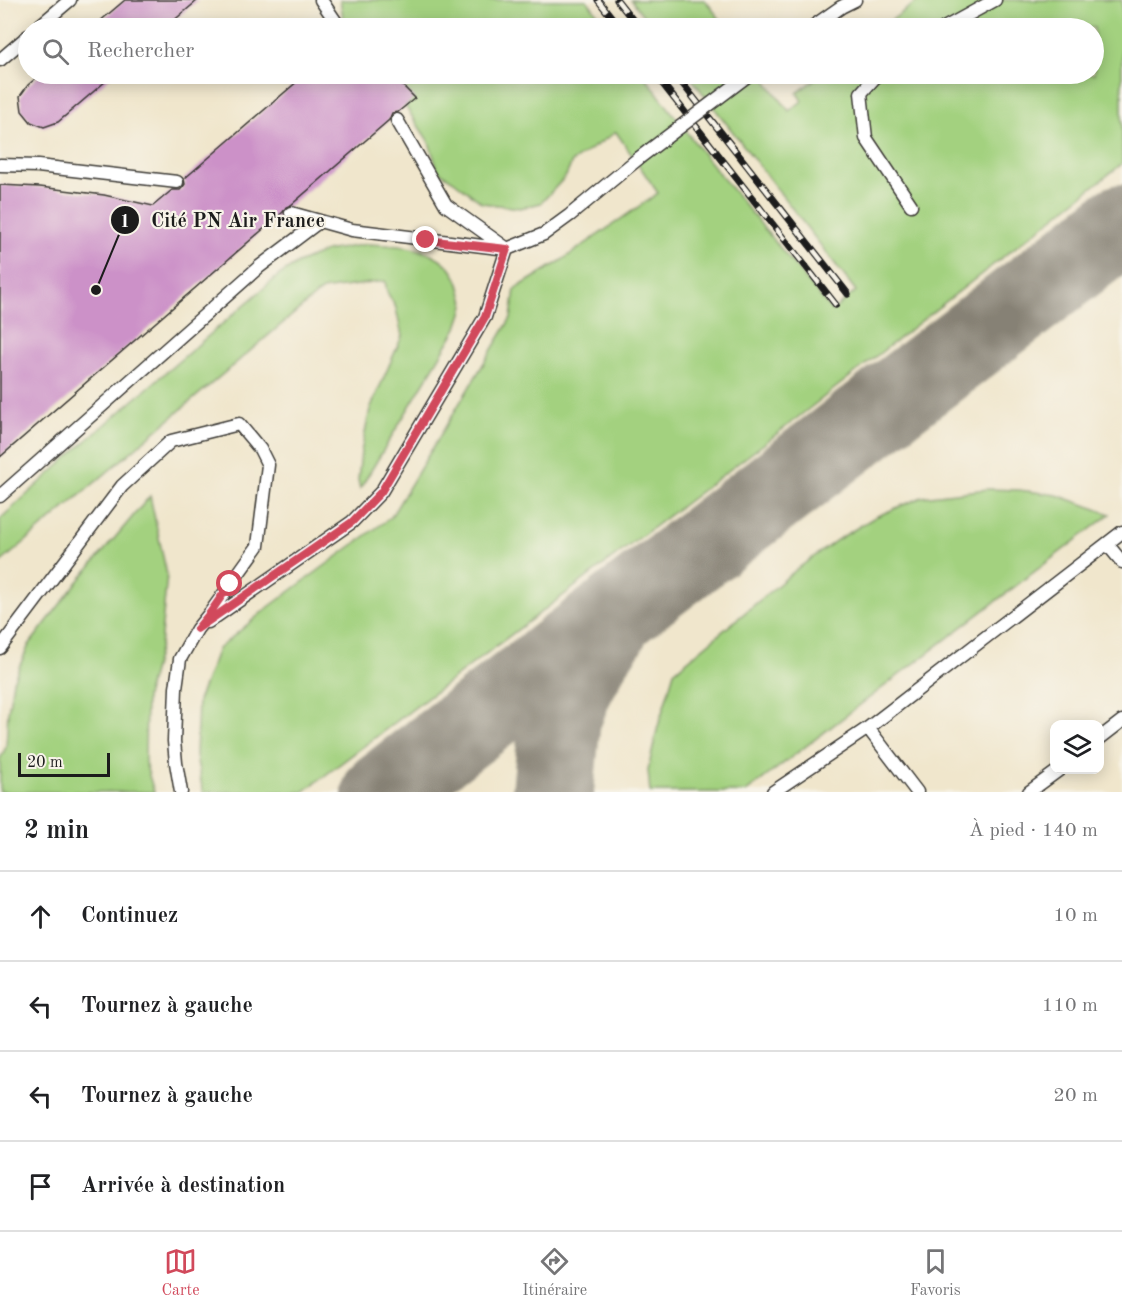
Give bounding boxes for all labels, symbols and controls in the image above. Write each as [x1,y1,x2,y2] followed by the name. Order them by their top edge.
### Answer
[18,18,1104,84] search box
[39,35,72,68] icon: search
[87,40,194,62] text: Rechercher
[110,201,337,239] callout: Cité PN Air France
[151,212,325,232] text: Cité PN Air France
[120,213,130,231] text: 1
[412,226,438,252] route end
[216,570,242,596] route start
[1050,720,1104,774] map controls
[1050,720,1104,774] button: layers
[18,750,110,778] scale bar
[27,755,63,771] text: 20 m
[24,818,89,844] text: 2 min
[969,821,1098,841] text: À pied · 140 m
[24,900,57,933] icon: ahead
[81,905,178,927] text: Continuez
[1053,906,1098,926] text: 10 m
[24,990,57,1023] icon: left
[81,995,253,1017] text: Tournez à gauche
[1042,996,1098,1016] text: 110 m
[24,1080,57,1113] icon: left
[81,1085,253,1107] text: Tournez à gauche
[1053,1086,1098,1106] text: 20 m
[24,1170,57,1203] icon: arrive
[81,1175,285,1197] text: Arrivée à destination
[161,1245,200,1301] tab: Carte
[522,1245,587,1301] tab: Itinéraire
[910,1245,961,1301] tab: Favoris

